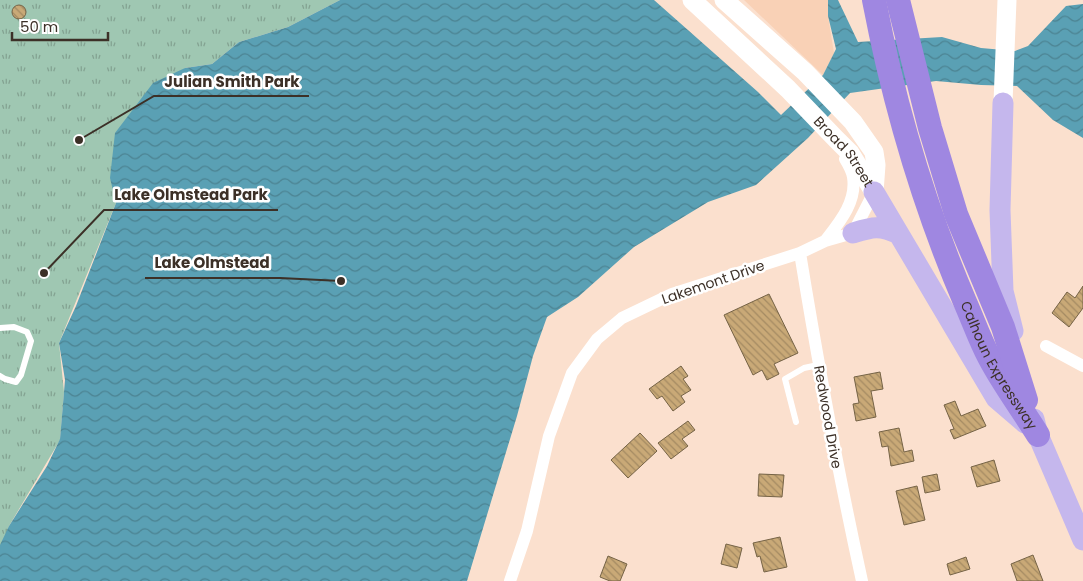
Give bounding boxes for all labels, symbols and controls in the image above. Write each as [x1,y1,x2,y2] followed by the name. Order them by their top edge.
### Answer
[12,10,109,42] scale bar
[20,16,58,37] text: 50 m
[154,66,309,96] callout: Julian Smith Park
[164,71,300,92] text: Julian Smith Park
[809,112,879,191] street label: Broad Street
[104,180,278,210] callout: Lake Olmstead Park
[114,184,269,205] text: Lake Olmstead Park
[145,248,280,278] callout: Lake Olmstead
[154,252,270,273] text: Lake Olmstead
[659,255,767,309] street label: Lakemont Drive
[956,298,1042,434] street label: Calhoun Expressway
[809,364,847,470] street label: Redwood Drive

